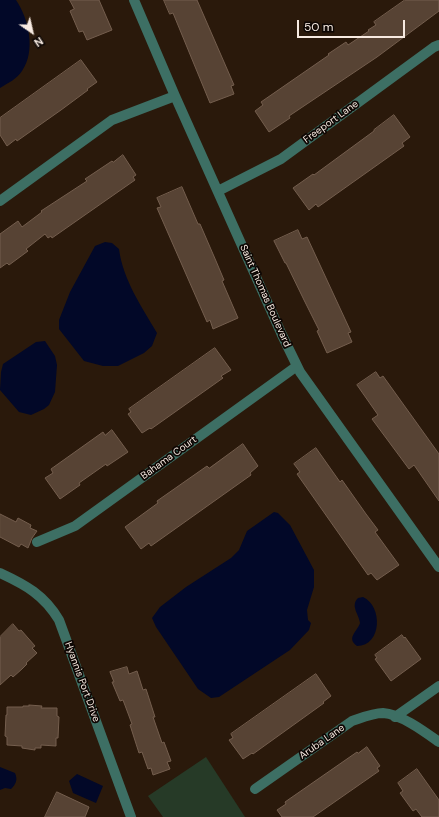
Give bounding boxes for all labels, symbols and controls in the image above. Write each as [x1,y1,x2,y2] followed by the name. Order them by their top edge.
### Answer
[12,12,52,52] north arrow
[299,12,407,38] scale bar
[304,19,333,35] text: 50 m
[31,34,46,50] text: N
[301,98,361,146] street label: Freeport Lane
[237,243,293,349] street label: Saint Thomas Boulevard
[139,434,199,482] street label: Bahama Court
[62,640,102,724] street label: Hyannis Port Drive
[297,722,347,762] street label: Aruba Lane

